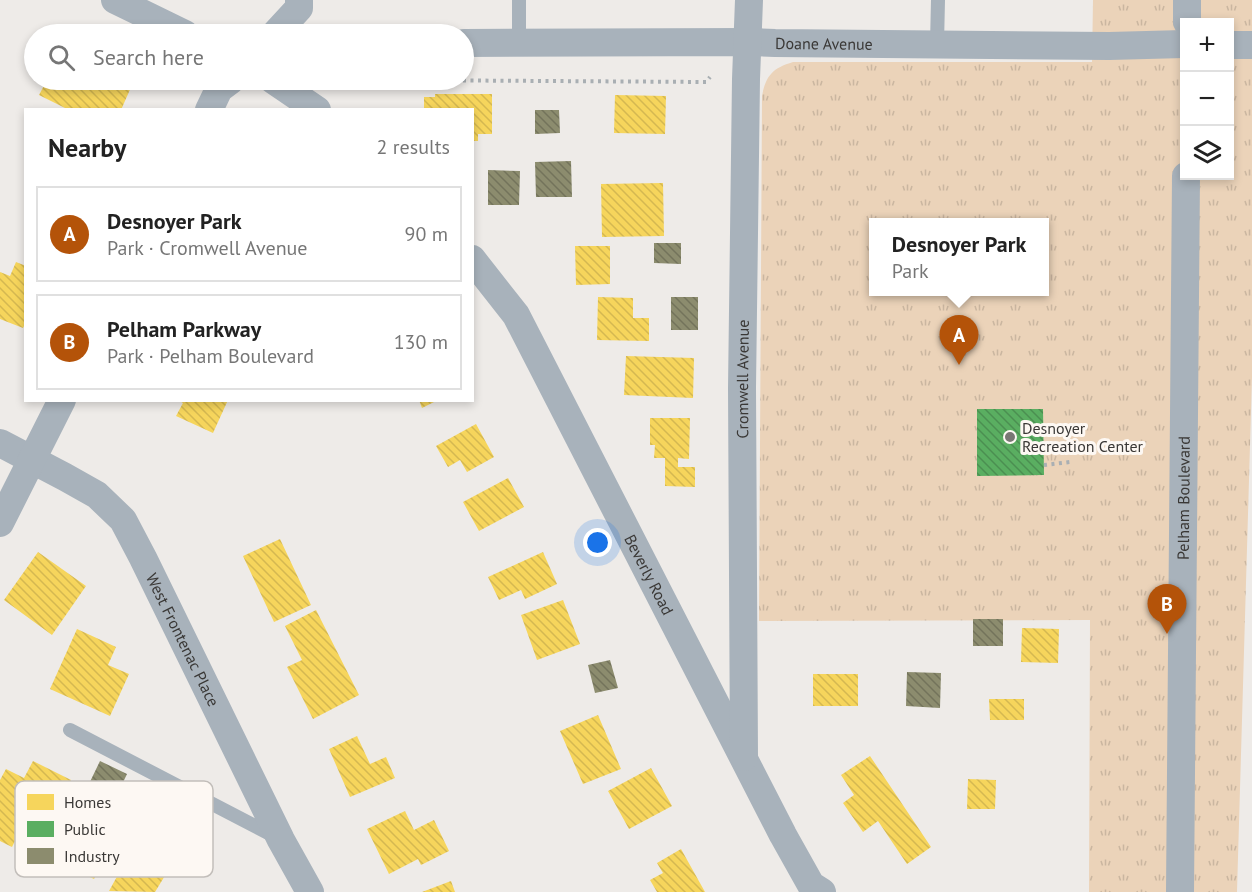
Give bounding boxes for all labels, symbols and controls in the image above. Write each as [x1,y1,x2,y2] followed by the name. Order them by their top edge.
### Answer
[1180,18,1234,180] map controls
[1180,18,1234,72] button: +
[24,24,474,90] search box
[775,33,873,54] street label: Doane Avenue
[45,41,78,74] icon: search
[93,43,204,71] text: Search here
[1180,72,1234,126] button: −
[1180,126,1234,180] button: layers
[48,131,126,164] text: Nearby
[377,134,450,160] text: 2 results
[107,207,241,235] text: Desnoyer Park
[869,218,1049,296] popup
[63,221,76,247] text: A
[405,221,448,247] text: 90 m
[892,230,1026,258] text: Desnoyer Park
[107,235,308,261] text: Park · Cromwell Avenue
[892,258,929,284] text: Park
[107,315,261,343] text: Pelham Parkway
[940,316,978,365] pin: A
[732,319,753,438] street label: Cromwell Avenue
[64,329,75,355] text: B
[394,329,448,355] text: 130 m
[107,343,314,369] text: Park · Pelham Boulevard
[1022,418,1144,456] place label: Desnoyer Recreation Center
[1003,430,1017,444] marker: Desnoyer Recreation Center
[1173,436,1194,560] street label: Pelham Boulevard
[583,528,612,557] your location
[620,531,678,618] street label: Beverly Road
[142,570,224,710] street label: West Frontenac Place
[1148,584,1186,634] pin: B
[15,781,213,877] legend
[64,792,111,812] text: Homes
[64,819,106,839] text: Public
[64,846,120,866] text: Industry

